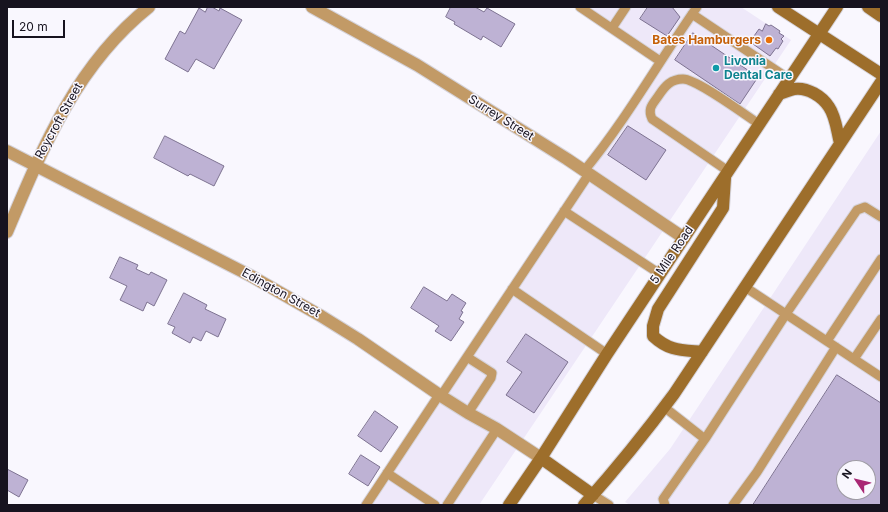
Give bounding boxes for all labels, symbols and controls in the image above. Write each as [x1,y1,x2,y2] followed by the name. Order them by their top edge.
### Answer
[14,12,67,38] scale bar
[19,19,48,34] text: 20 m
[652,33,761,47] place label: Bates Hamburgers
[764,35,774,45] marker: Bates Hamburgers
[724,54,792,82] place label: Livonia Dental Care
[711,63,721,73] marker: Livonia Dental Care
[32,81,86,161] street label: Roycroft Street
[466,92,536,144] street label: Surrey Street
[647,223,697,287] street label: 5 Mile Road
[239,266,323,320] street label: Edington Street
[836,460,876,500] north arrow
[839,466,855,481] text: N

